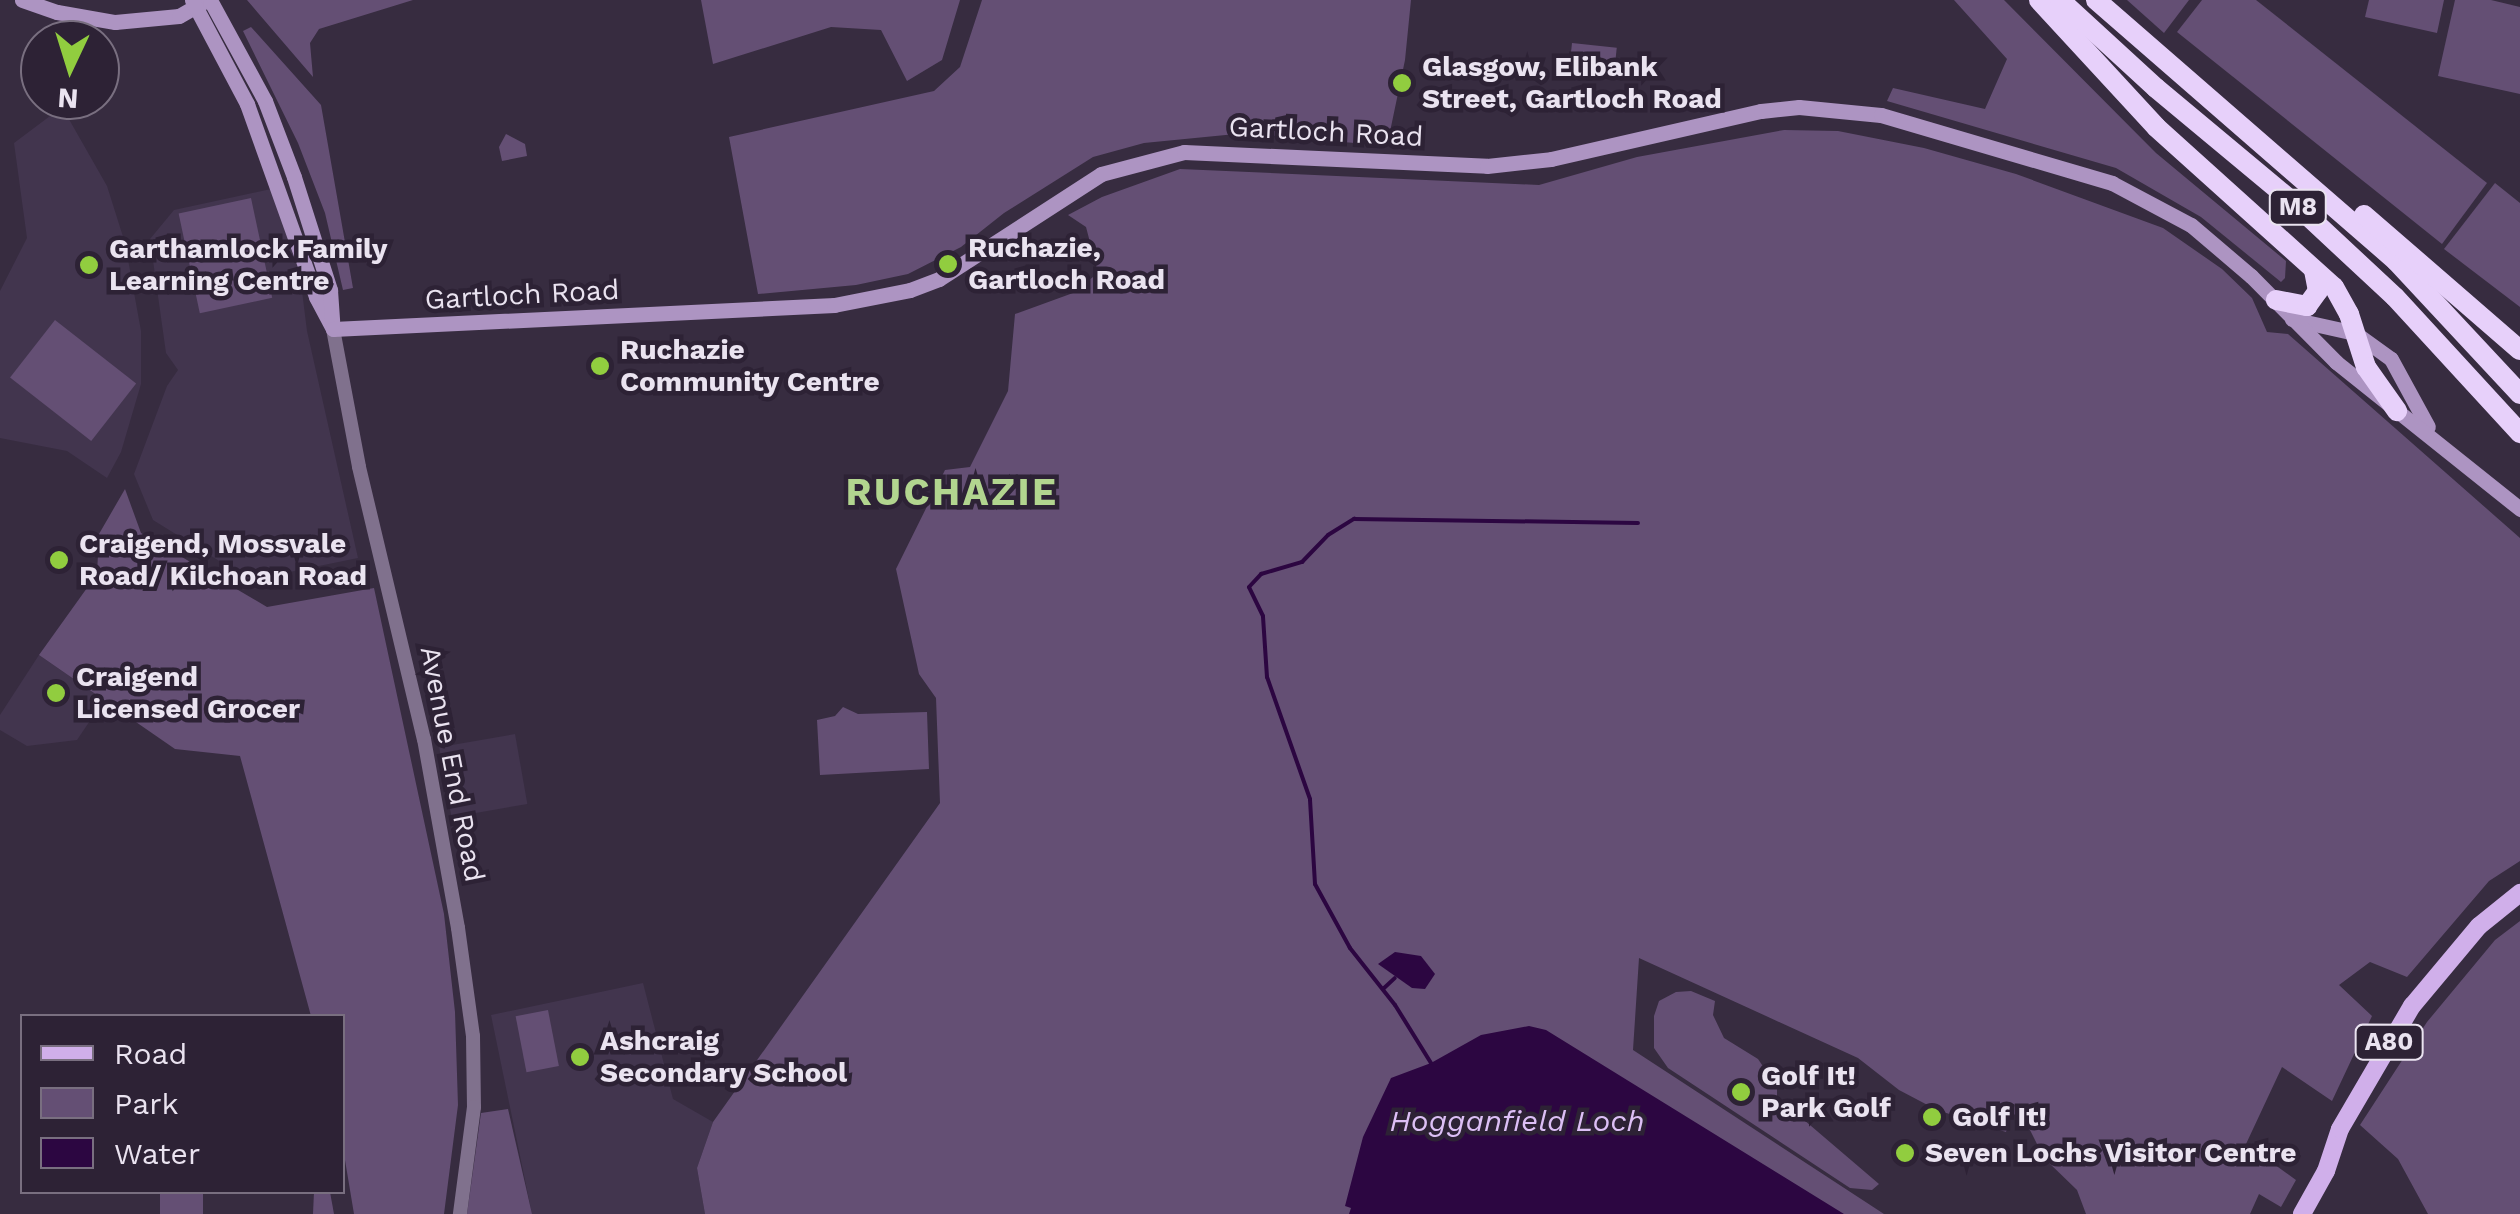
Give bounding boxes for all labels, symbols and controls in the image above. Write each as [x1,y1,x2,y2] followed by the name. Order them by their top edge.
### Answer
[20,20,120,120] north arrow
[1422,50,1722,116] place label: Glasgow, Elibank Street, Gartloch Road
[1391,72,1413,94] marker: Glasgow, Elibank Street, Gartloch Road
[57,81,80,116] text: N
[1228,110,1424,154] street label: Gartloch Road
[2268,187,2328,227] road number: M8
[968,231,1165,297] place label: Ruchazie, Gartloch Road
[109,232,388,298] place label: Garthamlock Family Learning Centre
[937,253,959,275] marker: Ruchazie, Gartloch Road
[78,254,100,276] marker: Garthamlock Family Learning Centre
[424,273,620,317] street label: Gartloch Road
[620,333,880,399] place label: Ruchazie Community Centre
[589,355,611,377] marker: Ruchazie Community Centre
[845,470,1059,516] district label: RUCHAZIE
[79,527,367,593] place label: Craigend, Mossvale Road/ Kilchoan Road
[48,549,70,571] marker: Craigend, Mossvale Road/ Kilchoan Road
[413,643,491,885] street label: Avenue End Road
[76,660,300,726] place label: Craigend Licensed Grocer
[45,682,67,704] marker: Craigend Licensed Grocer
[20,1014,345,1194] legend
[2354,1022,2424,1062] road number: A80
[600,1024,848,1090] place label: Ashcraig Secondary School
[114,1036,187,1071] text: Road
[569,1046,591,1068] marker: Ashcraig Secondary School
[1761,1059,1891,1125] place label: Golf It! Park Golf
[1730,1081,1752,1103] marker: Golf It! Park Golf
[114,1086,179,1121] text: Park
[1952,1100,2047,1134] place label: Golf It!
[1390,1103,1644,1139] water label: Hogganfield Loch
[1921,1106,1943,1128] marker: Golf It!
[114,1136,200,1171] text: Water
[1925,1136,2298,1170] place label: Seven Lochs Visitor Centre
[1894,1142,1916,1164] marker: Seven Lochs Visitor Centre

